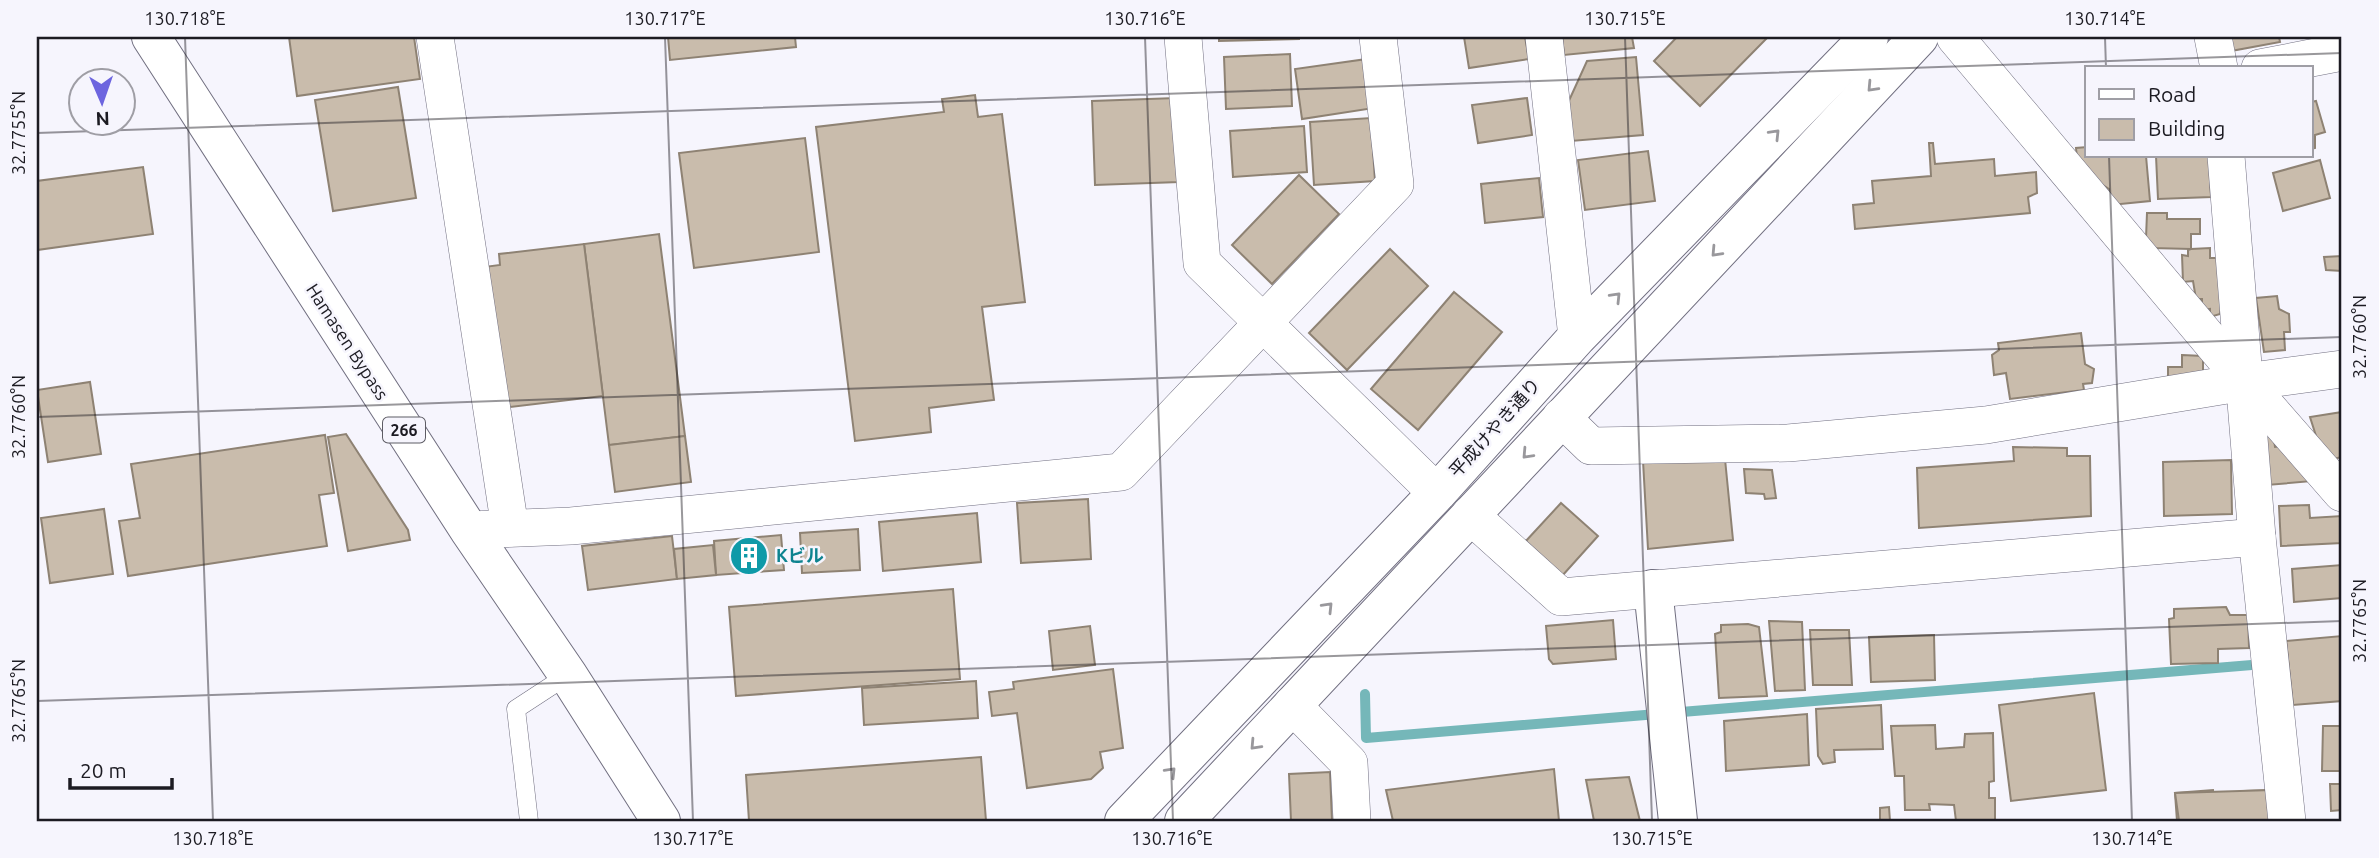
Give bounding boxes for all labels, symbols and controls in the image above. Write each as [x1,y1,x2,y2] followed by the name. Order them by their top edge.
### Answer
[144,8,226,28] text: 130.718°E
[624,8,706,28] text: 130.717°E
[1104,8,1186,28] text: 130.716°E
[1584,8,1666,28] text: 130.715°E
[2064,8,2146,28] text: 130.714°E
[66,66,136,136] north arrow
[2085,66,2312,158] legend
[1868,78,1881,91] one-way arrow
[2148,82,2196,106] text: Road
[8,91,28,175] text: 32.7755°N
[95,108,110,130] text: N
[2148,116,2225,140] text: Building
[1766,129,1779,142] one-way arrow
[1712,244,1725,257] one-way arrow
[303,280,393,403] street label: Hamasen Bypass
[1608,292,1621,305] one-way arrow
[2349,295,2369,379] text: 32.7760°N
[1445,374,1544,481] street label: 平成けやき通り
[8,375,28,459] text: 32.7760°N
[383,418,425,442] road number: 266
[1523,446,1536,459] one-way arrow
[728,535,770,577] building icon: Kビル
[776,545,824,565] place label: Kビル
[2349,579,2369,663] text: 32.7765°N
[1319,602,1332,615] one-way arrow
[8,659,28,743] text: 32.7765°N
[1250,737,1263,750] one-way arrow
[70,746,172,790] scale bar
[80,758,127,782] text: 20 m
[1163,767,1175,780] one-way arrow
[172,828,254,848] text: 130.718°E
[652,828,734,848] text: 130.717°E
[1131,828,1213,848] text: 130.716°E
[1611,828,1693,848] text: 130.715°E
[2091,828,2173,848] text: 130.714°E

